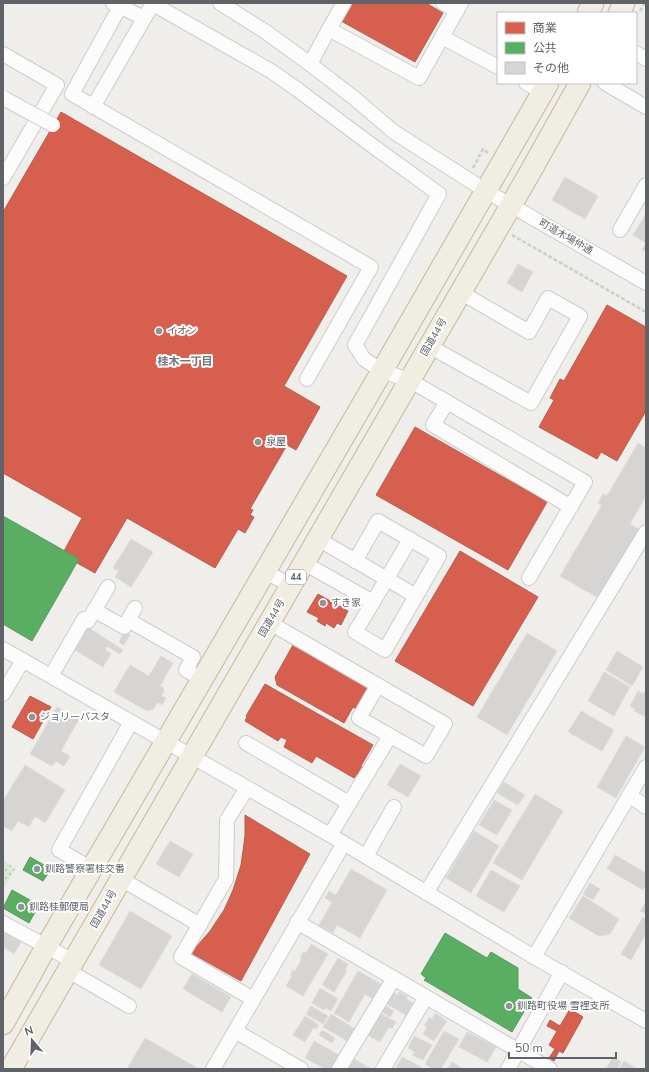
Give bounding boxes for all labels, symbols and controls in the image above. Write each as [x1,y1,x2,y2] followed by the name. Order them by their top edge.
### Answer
[497,12,637,84] legend
[533,20,557,36] text: 商業
[533,40,557,56] text: 公共
[533,60,569,76] text: その他
[537,216,595,258] street label: 町道木場仲通
[417,315,451,359] street label: 国道44号
[167,324,197,338] place label: イオン
[154,326,164,336] marker: イオン
[158,354,213,369] district label: 桂木一丁目
[266,435,286,449] place label: 泉屋
[253,437,263,447] marker: 泉屋
[286,570,306,584] road number: 44
[255,596,289,640] street label: 国道44号
[331,596,361,610] place label: すき家
[318,598,328,608] marker: すき家
[40,710,110,724] place label: ジョリーパスタ
[27,712,37,722] marker: ジョリーパスタ
[45,862,125,876] place label: 釧路警察署桂交番
[32,864,42,874] marker: 釧路警察署桂交番
[87,887,121,931] street label: 国道44号
[29,900,89,914] place label: 釧路桂郵便局
[16,902,26,912] marker: 釧路桂郵便局
[517,999,610,1013] place label: 釧路町役場 雪裡支所
[504,1001,514,1011] marker: 釧路町役場 雪裡支所
[12,1020,52,1060] north arrow
[23,1023,35,1039] text: N
[509,1034,616,1060] scale bar
[515,1040,543,1056] text: 50 m

